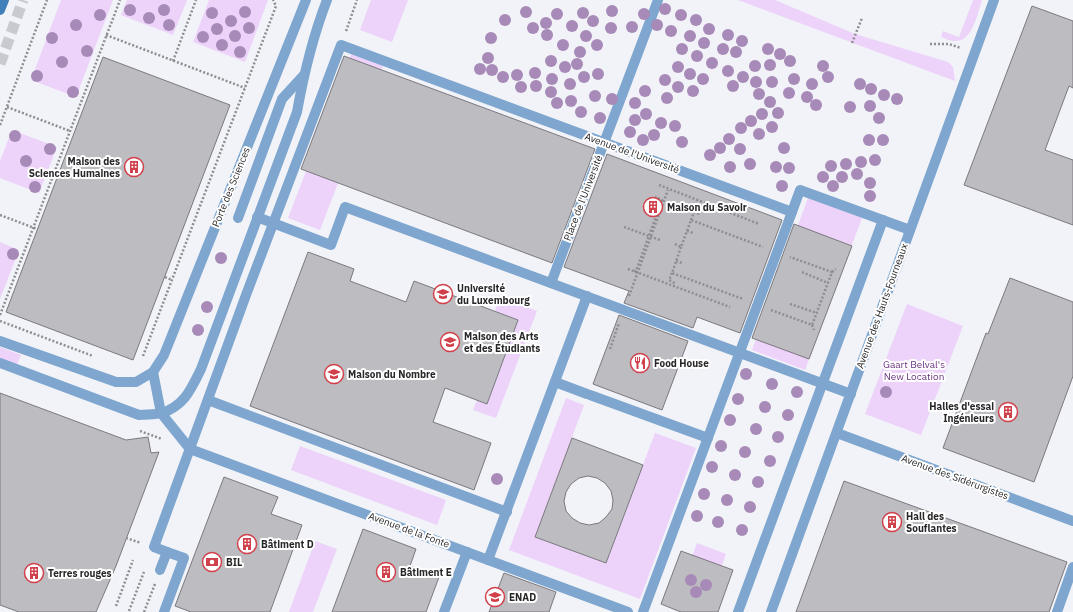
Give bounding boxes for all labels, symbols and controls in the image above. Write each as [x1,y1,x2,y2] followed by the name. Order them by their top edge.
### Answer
[583,130,682,176] street label: Avenue de l'Université
[209,145,253,229] street label: Porte des Sciences
[561,153,606,243] street label: Place de l'Université
[29,155,120,180] place label: Maison des Sciences Humaines
[123,156,145,178] building icon: Maison des Sciences Humaines
[642,196,664,218] building icon: Maison du Savoir
[667,201,747,214] place label: Maison du Savoir
[853,242,911,370] street label: Avenue des Hauts-Fourneaux
[457,282,530,307] place label: Université du Luxembourg
[432,283,454,305] school or university icon: Université du Luxembourg
[464,330,540,355] place label: Maison des Arts et des Étudiants
[439,331,461,353] school or university icon: Maison des Arts et des Étudiants
[629,352,651,374] restaurant icon: Food House
[654,357,709,370] place label: Food House
[883,358,945,383] park label: Gaart Belval's New Location
[323,363,345,385] school or university icon: Maison du Nombre
[348,368,436,381] place label: Maison du Nombre
[929,400,994,425] place label: Halles d'essai Ingénieurs
[997,401,1019,423] building icon: Halles d'essai Ingénieurs
[900,452,1010,502] street label: Avenue des Sidérurgistes
[367,509,452,551] street label: Avenue de la Fonte
[906,510,957,535] place label: Hall des Souflantes
[881,511,903,533] building icon: Hall des Souflantes
[236,533,258,555] building icon: Bâtiment D
[261,538,314,551] place label: Bâtiment D
[201,551,223,573] bank icon: BIL
[226,556,242,569] place label: BIL
[375,561,397,583] building icon: Bâtiment E
[23,562,45,584] building icon: Terres rouges
[400,566,452,579] place label: Bâtiment E
[48,567,112,580] place label: Terres rouges
[484,586,506,608] school or university icon: ENAD
[509,591,536,604] place label: ENAD

